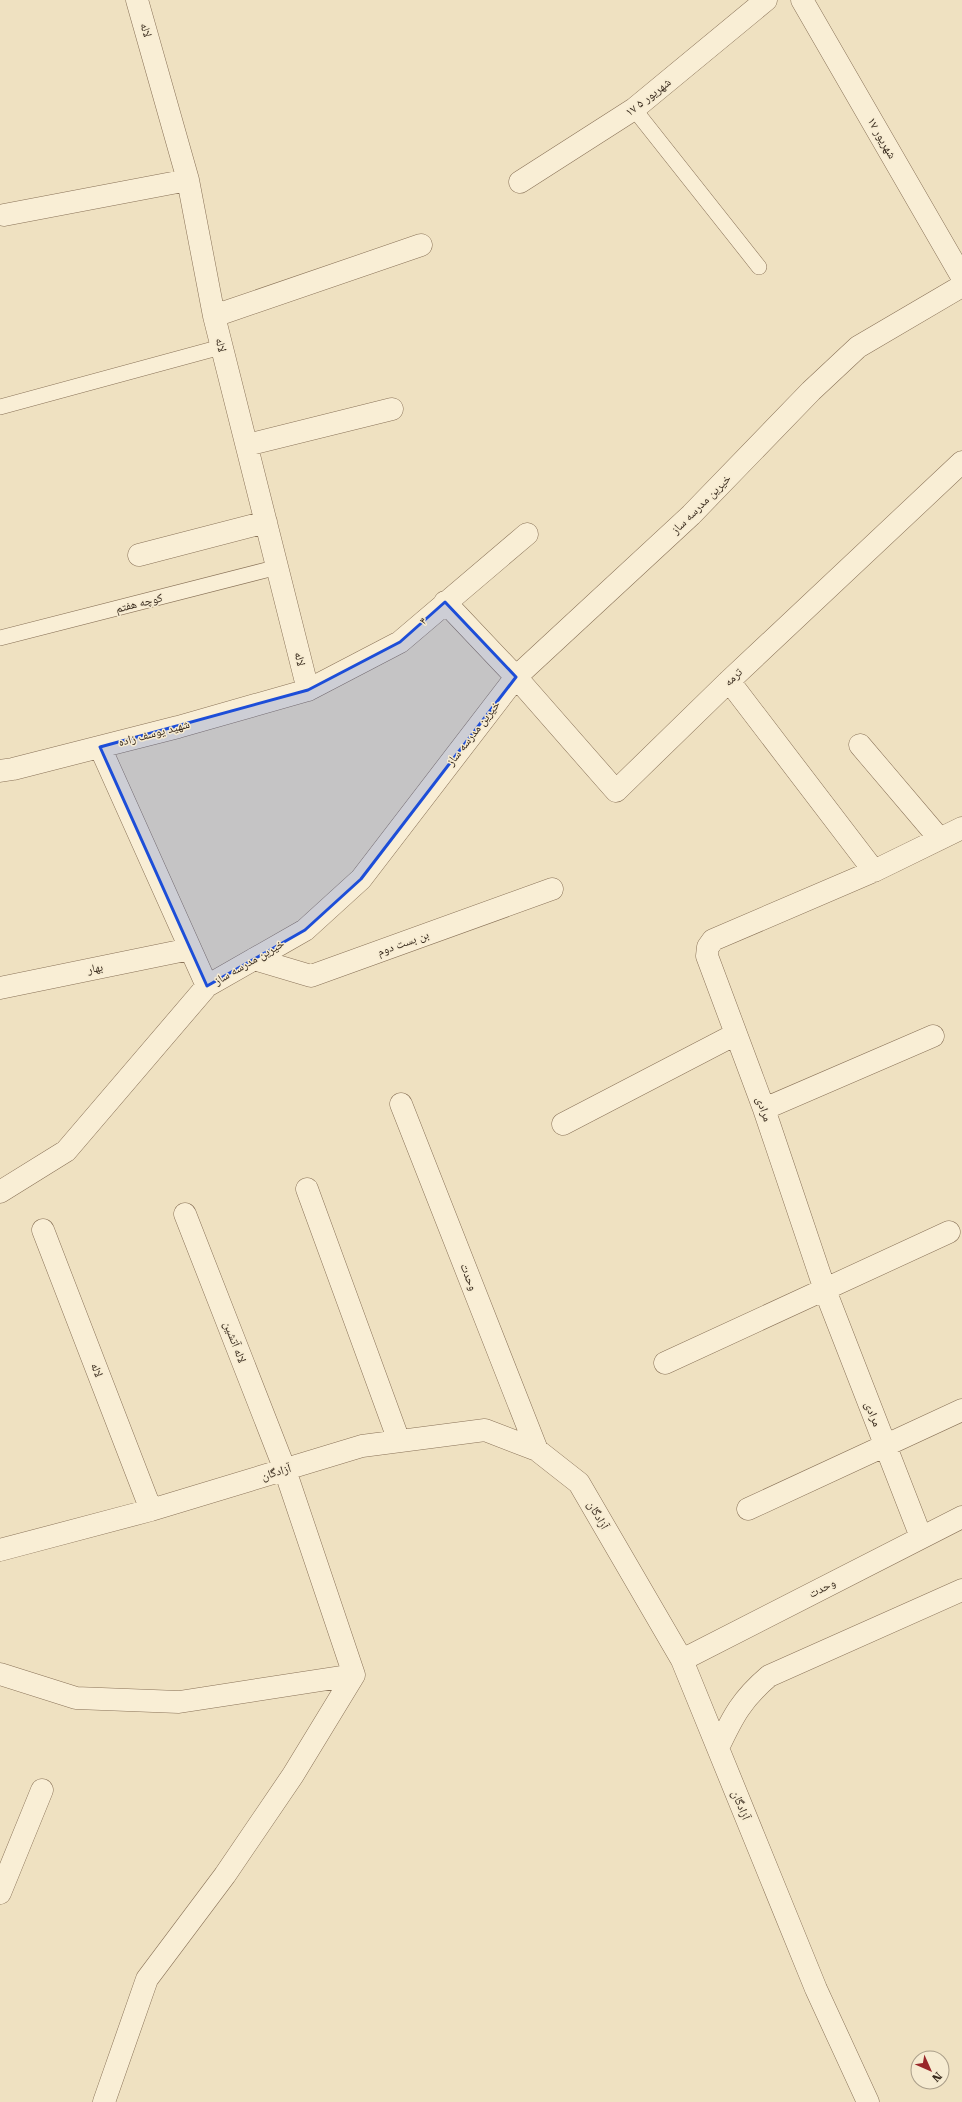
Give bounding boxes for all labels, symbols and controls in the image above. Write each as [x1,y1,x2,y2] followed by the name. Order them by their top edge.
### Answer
[137,21,155,39] street label: لاله
[622,75,674,119] street label: ۱۷ شهریور ۵
[864,115,899,161] street label: ۱۷ شهریور
[212,336,230,354] street label: لاله
[668,471,734,538] street label: خیرین مدرسه ساز
[114,590,164,617] street label: کوچه هفتم
[416,614,430,628] street label: ۴
[292,651,308,667] street label: لاله
[721,665,745,689] street label: ترمه
[443,697,503,769] street label: خیرین مدرسه ساز
[117,717,191,749] street label: شهید یوسف زاده
[375,927,431,960] street label: بن بست دوم
[211,936,287,988] street label: خیرین مدرسه ساز
[85,960,104,977] street label: بهار
[753,1095,775,1123] street label: مرادی
[457,1261,481,1293] street label: وحدت
[220,1319,249,1365] street label: لاله آتشین
[88,1361,106,1379] street label: لاله
[862,1400,884,1428] street label: مرادی
[259,1461,293,1483] street label: آزادگان
[584,1498,612,1532] street label: آزادگان
[806,1575,838,1601] street label: وحدت
[729,1788,754,1823] street label: آزادگان
[910,2050,950,2090] north arrow
[929,2069,944,2085] text: N

